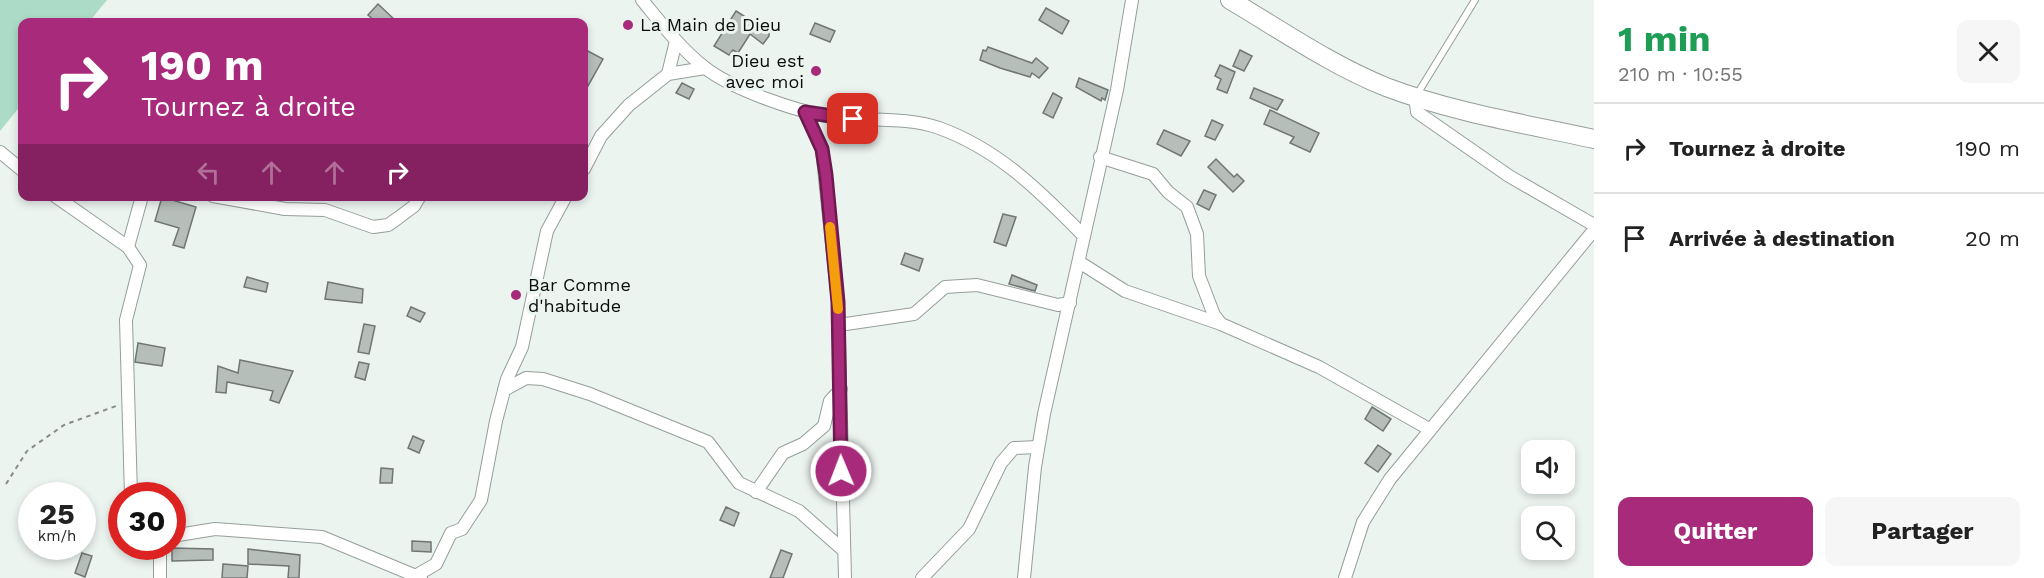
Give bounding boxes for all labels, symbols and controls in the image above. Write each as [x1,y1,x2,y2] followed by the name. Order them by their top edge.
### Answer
[640,14,781,35] place label: La Main de Dieu
[621,18,635,32] marker: La Main de Dieu
[1618,18,1710,60] text: 1 min
[1957,20,2020,83] button: close
[141,41,264,90] text: 190 m
[42,42,120,120] icon: right
[725,50,804,92] place label: Dieu est avec moi
[1618,62,1743,86] text: 210 m · 10:55
[809,64,823,78] marker: Dieu est avec moi
[141,91,356,123] text: Tournez à droite
[827,93,878,144] pin
[836,102,869,135] icon: arrive
[1618,132,1651,165] icon: right
[1669,136,1846,161] text: Tournez à droite
[1956,136,2020,161] text: 190 m
[192,156,225,189] icon: left
[255,156,288,189] icon: ahead
[318,156,351,189] icon: ahead
[381,156,414,189] icon: right
[1618,222,1651,255] icon: arrive
[1669,226,1895,251] text: Arrivée à destination
[1965,226,2020,251] text: 20 m
[528,274,631,316] place label: Bar Comme d'habitude
[509,288,523,302] marker: Bar Comme d'habitude
[809,439,873,503] position arrow
[1521,440,1575,560] map controls
[1521,440,1575,494] button: sound
[108,482,186,560] speed limit sign: 30
[39,496,75,531] text: 25
[1618,497,1813,566] button: Quitter
[1825,497,2020,566] button: Partager
[1521,506,1575,560] button: search
[38,527,76,545] text: km/h

